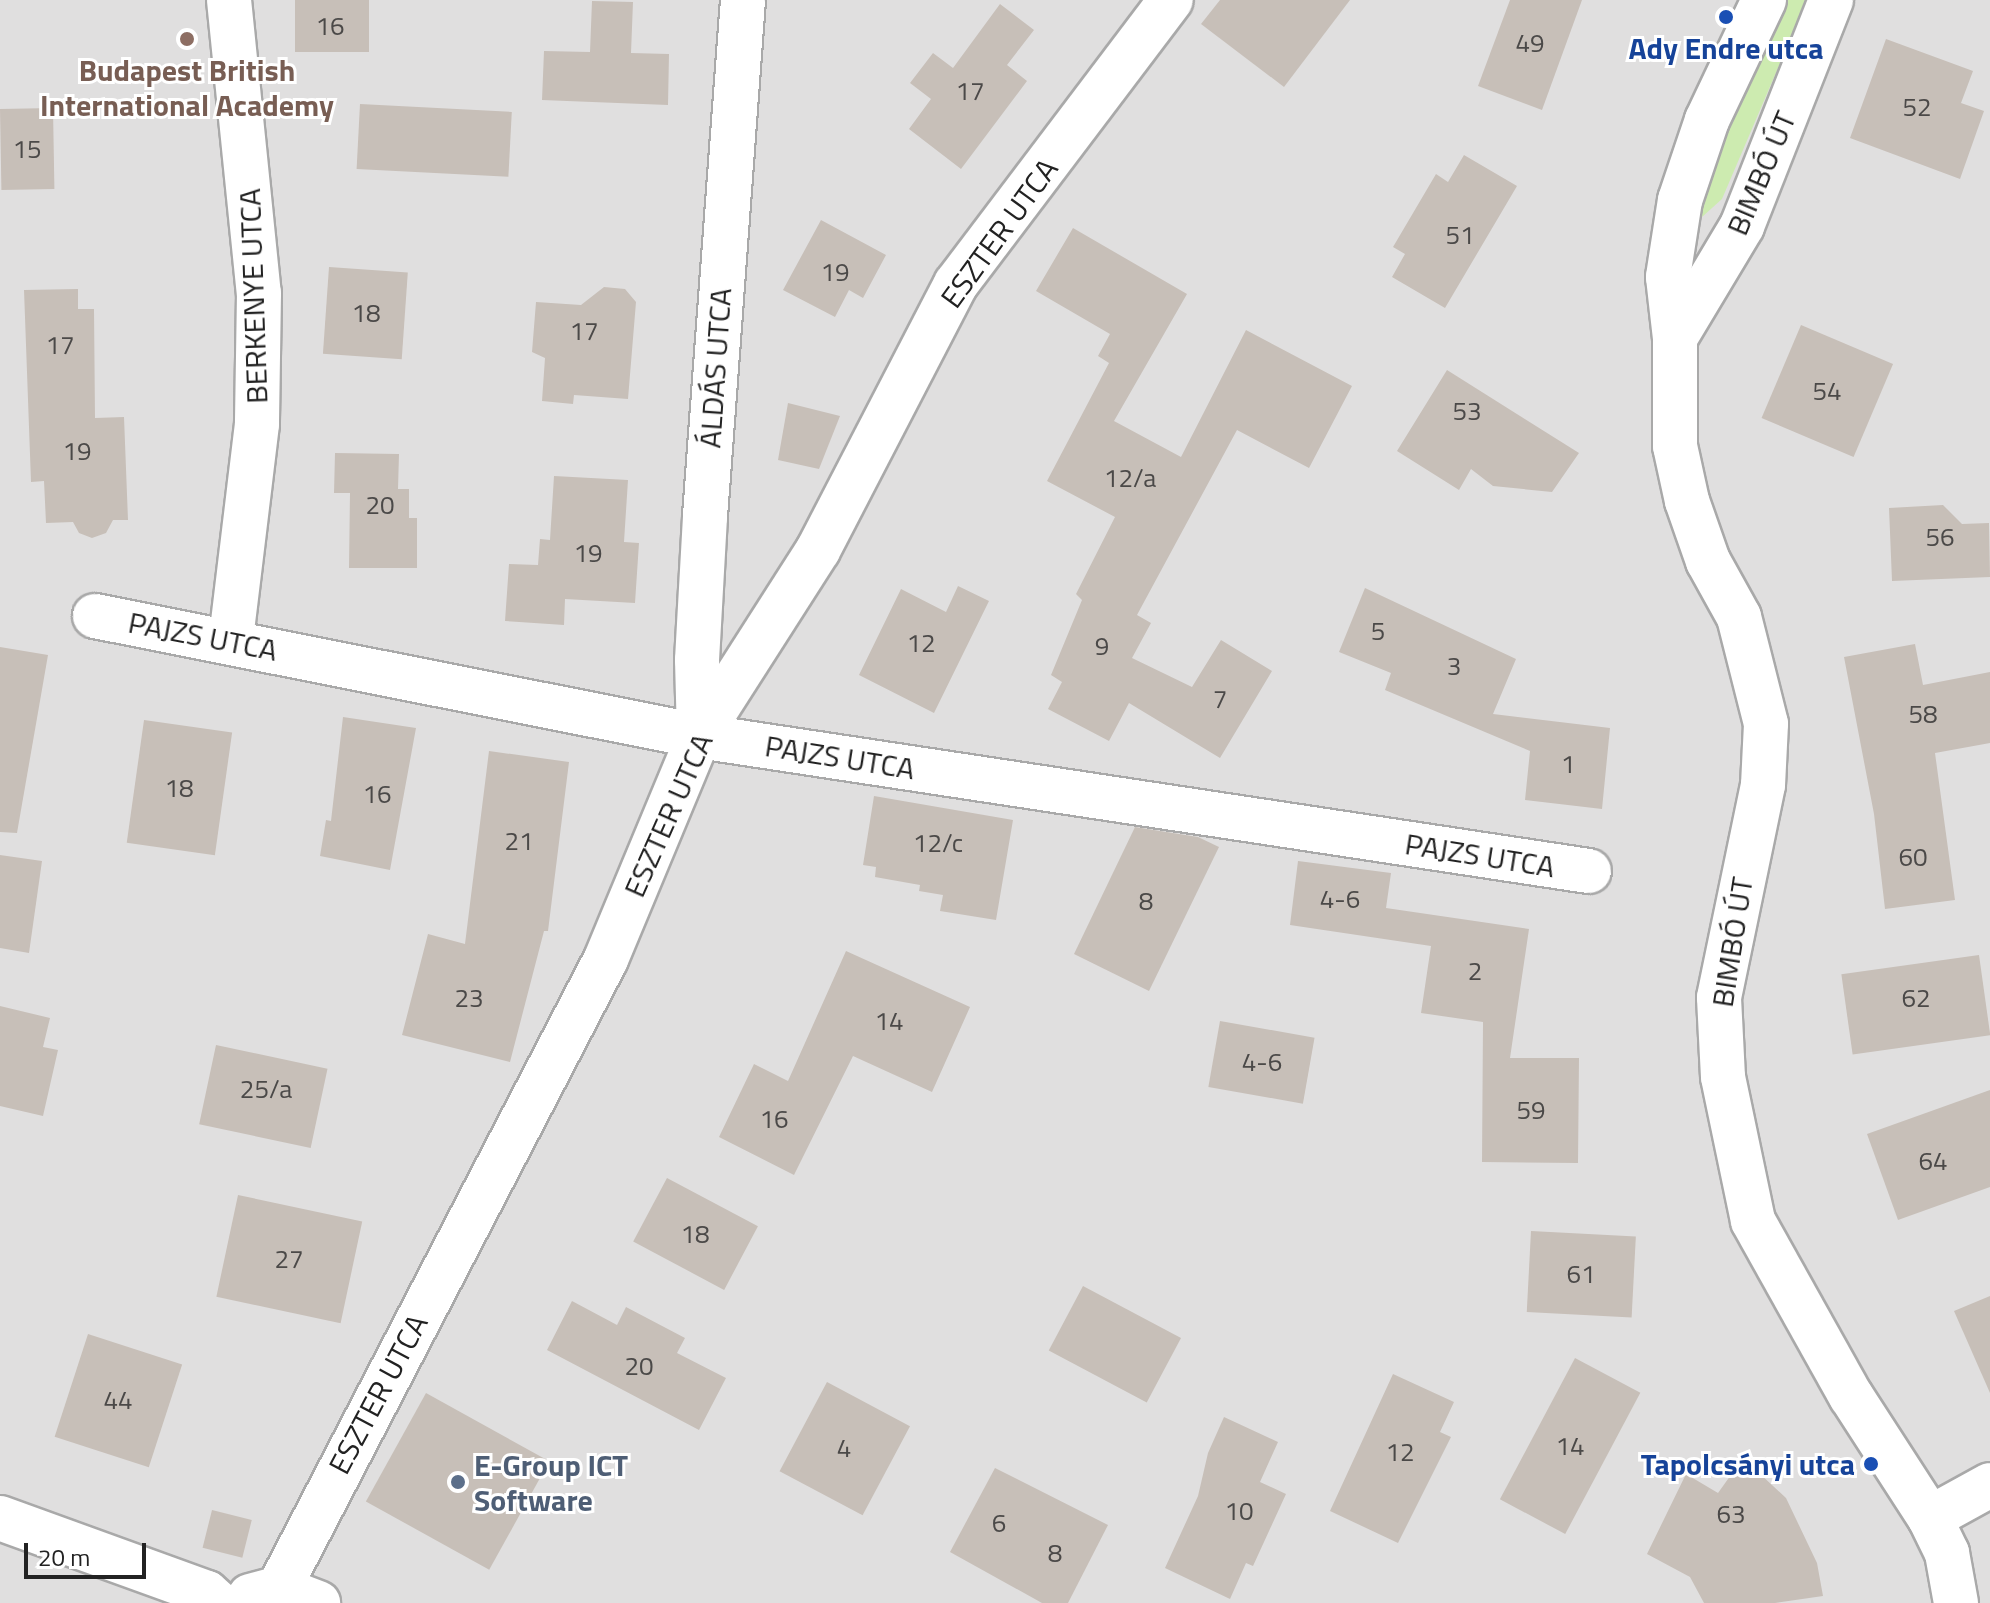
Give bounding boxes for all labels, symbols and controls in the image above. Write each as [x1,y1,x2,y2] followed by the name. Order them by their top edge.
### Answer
[1717,8,1735,26] marker: Ady Endre utca
[315,10,345,42] house number: 16
[1515,27,1545,59] house number: 49
[178,30,196,48] marker: Budapest British International Academy
[1629,30,1823,66] place label: Ady Endre utca
[40,52,334,122] place label: Budapest British International Academy
[955,75,985,107] house number: 17
[1902,91,1932,123] house number: 52
[1719,106,1803,240] street label: BIMBÓ ÚT
[12,133,42,165] house number: 15
[933,152,1065,314] street label: ESZTER UTCA
[231,188,275,404] street label: BERKENYE UTCA
[1445,219,1475,251] house number: 51
[820,256,850,288] house number: 19
[691,287,739,449] street label: ÁLDÁS UTCA
[351,297,381,329] house number: 18
[569,315,599,347] house number: 17
[45,329,75,361] house number: 17
[1812,375,1842,407] house number: 54
[1452,395,1482,427] house number: 53
[62,435,92,467] house number: 19
[1104,462,1156,494] house number: 12/a
[365,489,395,521] house number: 20
[1925,521,1955,553] house number: 56
[573,537,603,569] house number: 19
[125,604,281,668] street label: PAJZS UTCA
[1371,615,1385,647] house number: 5
[906,627,936,659] house number: 12
[1095,630,1109,662] house number: 9
[1447,650,1461,682] house number: 3
[1213,683,1227,715] house number: 7
[1908,698,1938,730] house number: 58
[763,727,917,787] street label: PAJZS UTCA
[616,728,720,902] street label: ESZTER UTCA
[1561,748,1575,780] house number: 1
[164,772,194,804] house number: 18
[362,778,392,810] house number: 16
[504,825,534,857] house number: 21
[1403,825,1557,885] street label: PAJZS UTCA
[913,827,963,859] house number: 12/c
[1898,841,1928,873] house number: 60
[1704,874,1760,1010] street label: BIMBÓ ÚT
[1320,883,1360,915] house number: 4-6
[1139,885,1153,917] house number: 8
[1468,955,1482,987] house number: 2
[454,982,484,1014] house number: 23
[1901,982,1931,1014] house number: 62
[874,1005,904,1037] house number: 14
[1242,1046,1282,1078] house number: 4-6
[240,1073,292,1105] house number: 25/a
[1516,1094,1546,1126] house number: 59
[759,1103,789,1135] house number: 16
[1918,1145,1948,1177] house number: 64
[680,1218,710,1250] house number: 18
[274,1243,304,1275] house number: 27
[1566,1258,1596,1290] house number: 61
[321,1308,435,1480] street label: ESZTER UTCA
[624,1350,654,1382] house number: 20
[103,1384,133,1416] house number: 44
[1555,1430,1585,1462] house number: 14
[837,1432,851,1464] house number: 4
[1385,1436,1415,1468] house number: 12
[1641,1446,1855,1482] place label: Tapolcsányi utca
[474,1447,628,1518] place label: E-Group ICT Software
[1862,1455,1880,1473] marker: Tapolcsányi utca
[449,1473,467,1491] marker: E-Group ICT Software
[1224,1495,1254,1527] house number: 10
[1716,1498,1746,1530] house number: 63
[992,1507,1006,1539] house number: 6
[28,1527,150,1577] scale bar
[1048,1537,1062,1569] house number: 8
[38,1539,90,1575] text: 20 m

